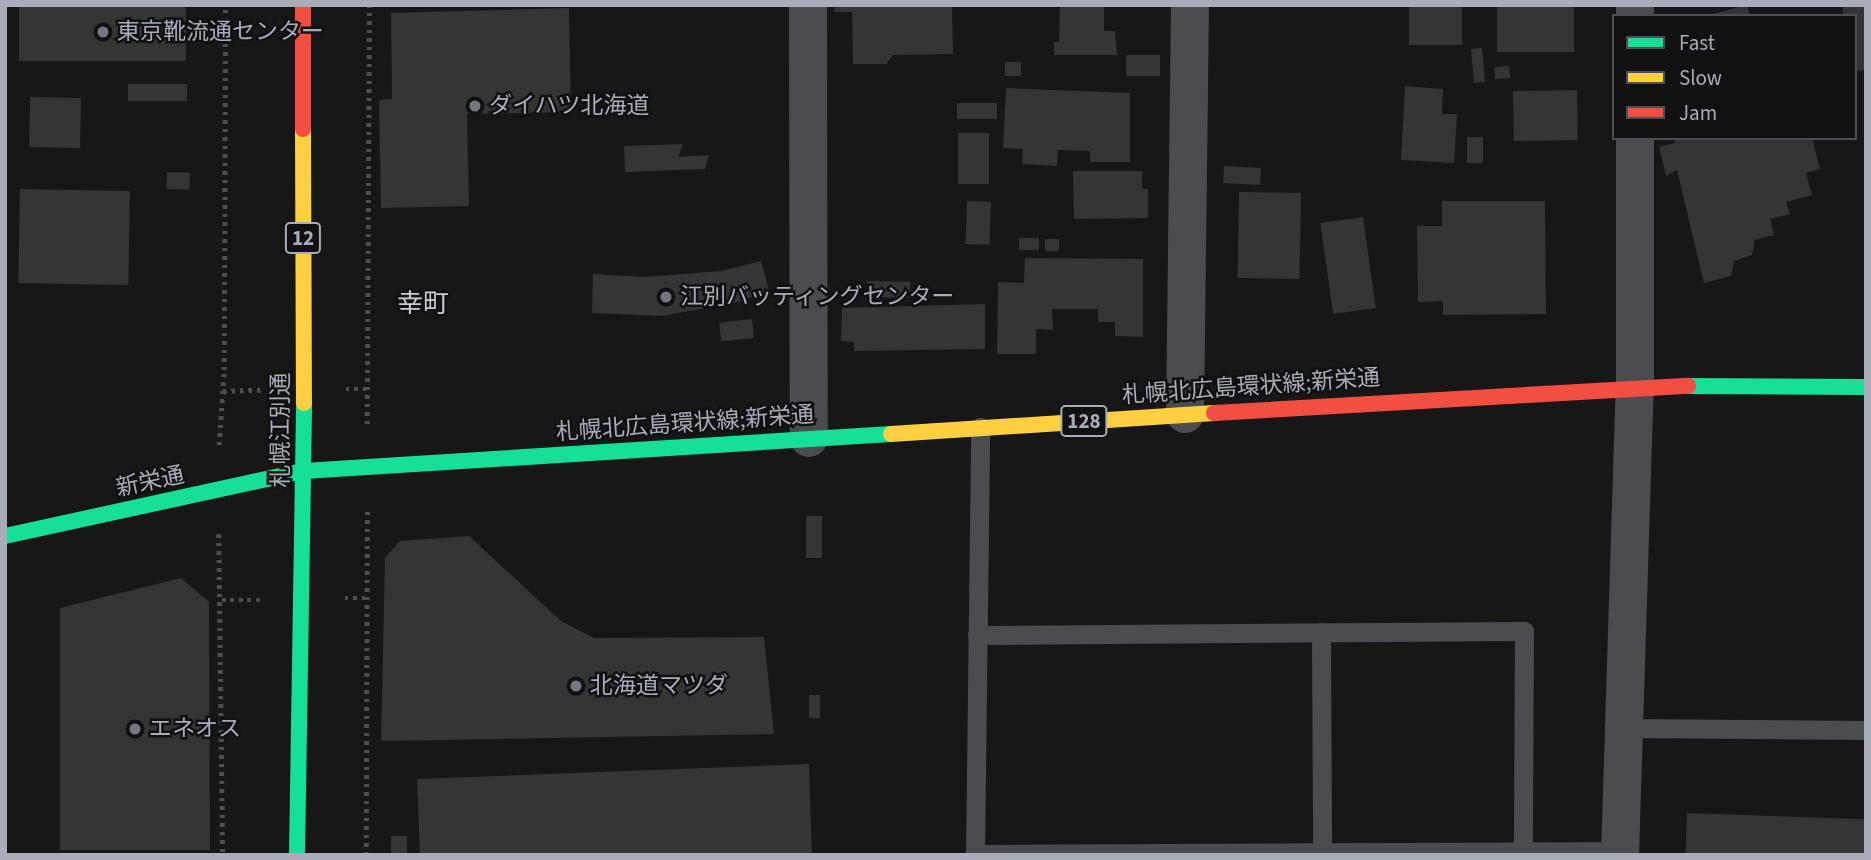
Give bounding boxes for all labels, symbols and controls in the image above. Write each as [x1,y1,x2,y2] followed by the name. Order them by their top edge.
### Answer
[1612,14,1857,140] legend
[117,18,324,46] place label: 東京靴流通センター
[95,24,111,40] marker: 東京靴流通センター
[1679,28,1715,58] text: Fast
[1679,63,1722,93] text: Slow
[489,92,650,120] place label: ダイハツ北海道
[467,98,483,114] marker: ダイハツ北海道
[1679,98,1717,128] text: Jam
[284,220,322,256] road number: 12
[680,283,956,311] place label: 江別バッティングセンター
[397,288,449,320] district label: 幸町
[658,289,674,305] marker: 江別バッティングセンター
[1121,364,1381,410] street label: 札幌北広島環状線;新栄通
[267,373,295,487] street label: 札幌江別通
[555,401,815,447] street label: 札幌北広島環状線;新栄通
[1060,404,1108,438] road number: 128
[113,461,187,503] street label: 新栄通
[590,672,728,700] place label: 北海道マツダ
[568,678,584,694] marker: 北海道マツダ
[149,715,241,743] place label: エネオス
[127,721,143,737] marker: エネオス

